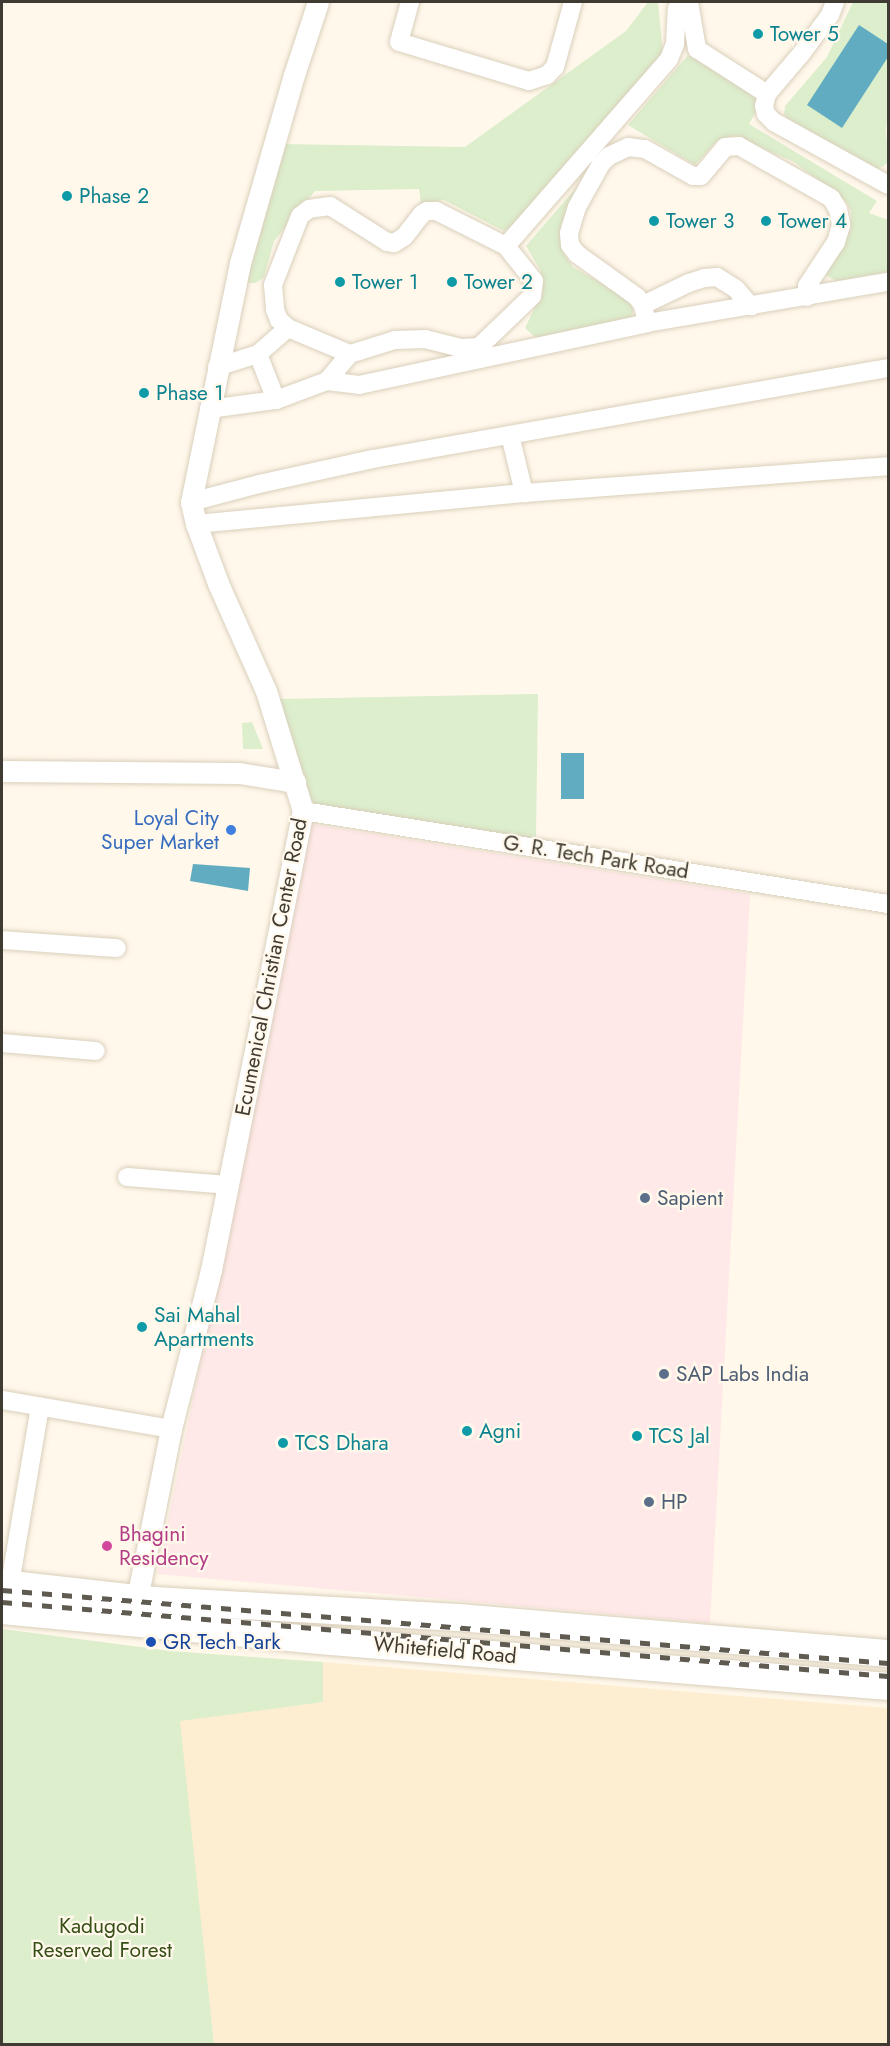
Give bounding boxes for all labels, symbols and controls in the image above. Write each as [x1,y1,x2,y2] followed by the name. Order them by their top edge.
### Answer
[770,21,839,47] place label: Tower 5
[751,27,765,41] marker: Tower 5
[79,183,149,209] place label: Phase 2
[60,189,74,203] marker: Phase 2
[666,208,735,234] place label: Tower 3
[778,208,847,234] place label: Tower 4
[647,214,661,228] marker: Tower 3
[759,214,773,228] marker: Tower 4
[352,269,419,295] place label: Tower 1
[464,269,533,295] place label: Tower 2
[333,275,347,289] marker: Tower 1
[445,275,459,289] marker: Tower 2
[156,380,224,406] place label: Phase 1
[137,386,151,400] marker: Phase 1
[101,805,219,855] place label: Loyal City Super Market
[230,816,312,1118] street label: Ecumenical Christian Center Road
[224,823,238,837] marker: Loyal City Super Market
[501,830,691,884] street label: G. R. Tech Park Road
[657,1185,723,1211] place label: Sapient
[638,1191,652,1205] marker: Sapient
[154,1302,254,1352] place label: Sai Mahal Apartments
[135,1320,149,1334] marker: Sai Mahal Apartments
[676,1361,809,1387] place label: SAP Labs India
[657,1367,671,1381] marker: SAP Labs India
[479,1418,521,1444] place label: Agni
[649,1423,710,1449] place label: TCS Jal
[460,1424,474,1438] marker: Agni
[630,1429,644,1443] marker: TCS Jal
[295,1430,389,1456] place label: TCS Dhara
[276,1436,290,1450] marker: TCS Dhara
[661,1489,688,1515] place label: HP
[642,1495,656,1509] marker: HP
[119,1521,209,1571] place label: Bhagini Residency
[100,1539,114,1553] marker: Bhagini Residency
[163,1629,281,1655] place label: GR Tech Park
[372,1631,518,1669] street label: Whitefield Road
[144,1635,158,1649] marker: GR Tech Park
[32,1913,172,1963] park label: Kadugodi Reserved Forest

